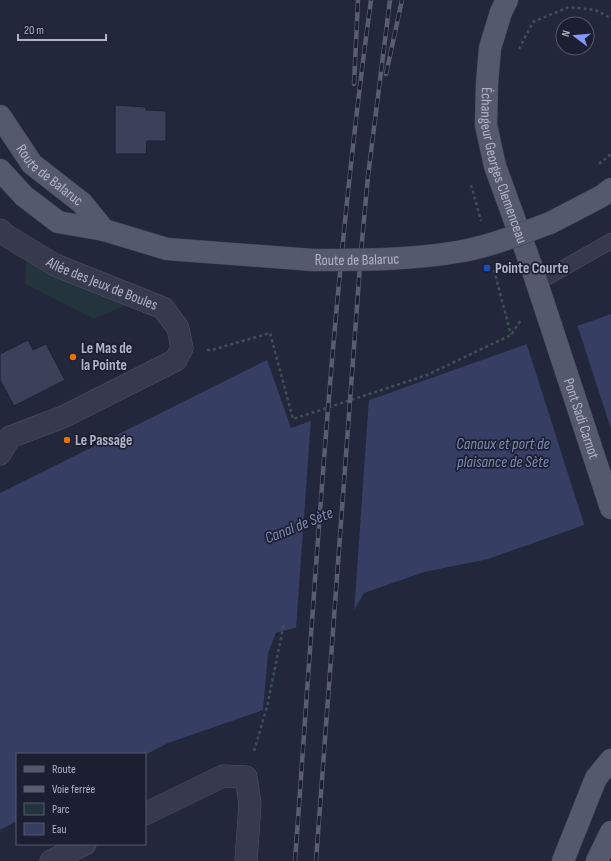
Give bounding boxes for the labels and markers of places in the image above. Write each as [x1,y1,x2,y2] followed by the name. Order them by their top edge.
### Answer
[495,259,569,278] place label: Pointe Courte
[482,263,492,273] marker: Pointe Courte
[81,339,132,375] place label: Le Mas de la Pointe
[68,352,78,362] marker: Le Mas de la Pointe
[75,431,132,450] place label: Le Passage
[62,435,72,445] marker: Le Passage

